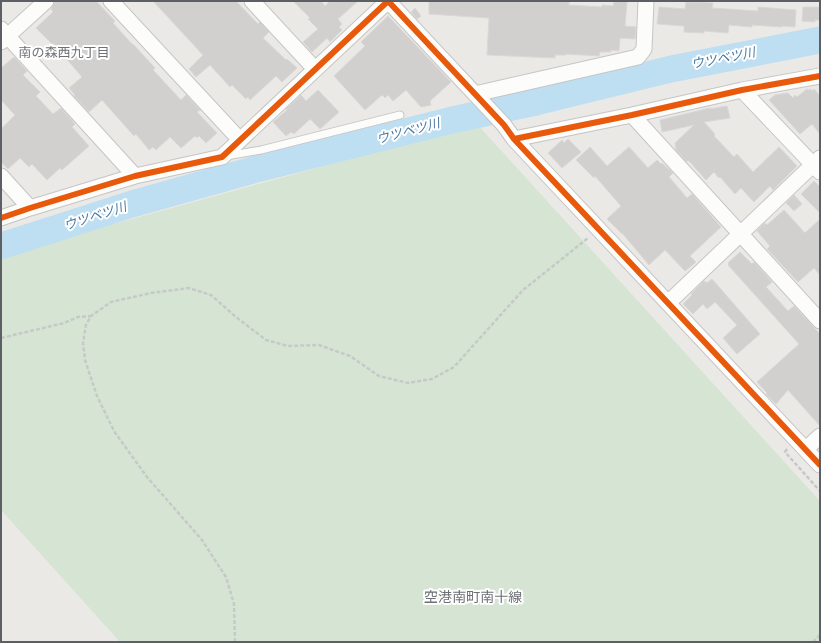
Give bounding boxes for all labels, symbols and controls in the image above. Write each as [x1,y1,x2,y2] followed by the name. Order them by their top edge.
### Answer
[690,44,758,72] water label: ウツベツ川
[18,45,110,60] district label: 南の森西九丁目
[375,115,443,147] water label: ウツベツ川
[62,198,130,233] water label: ウツベツ川
[424,589,522,606] district label: 空港南町南十線

